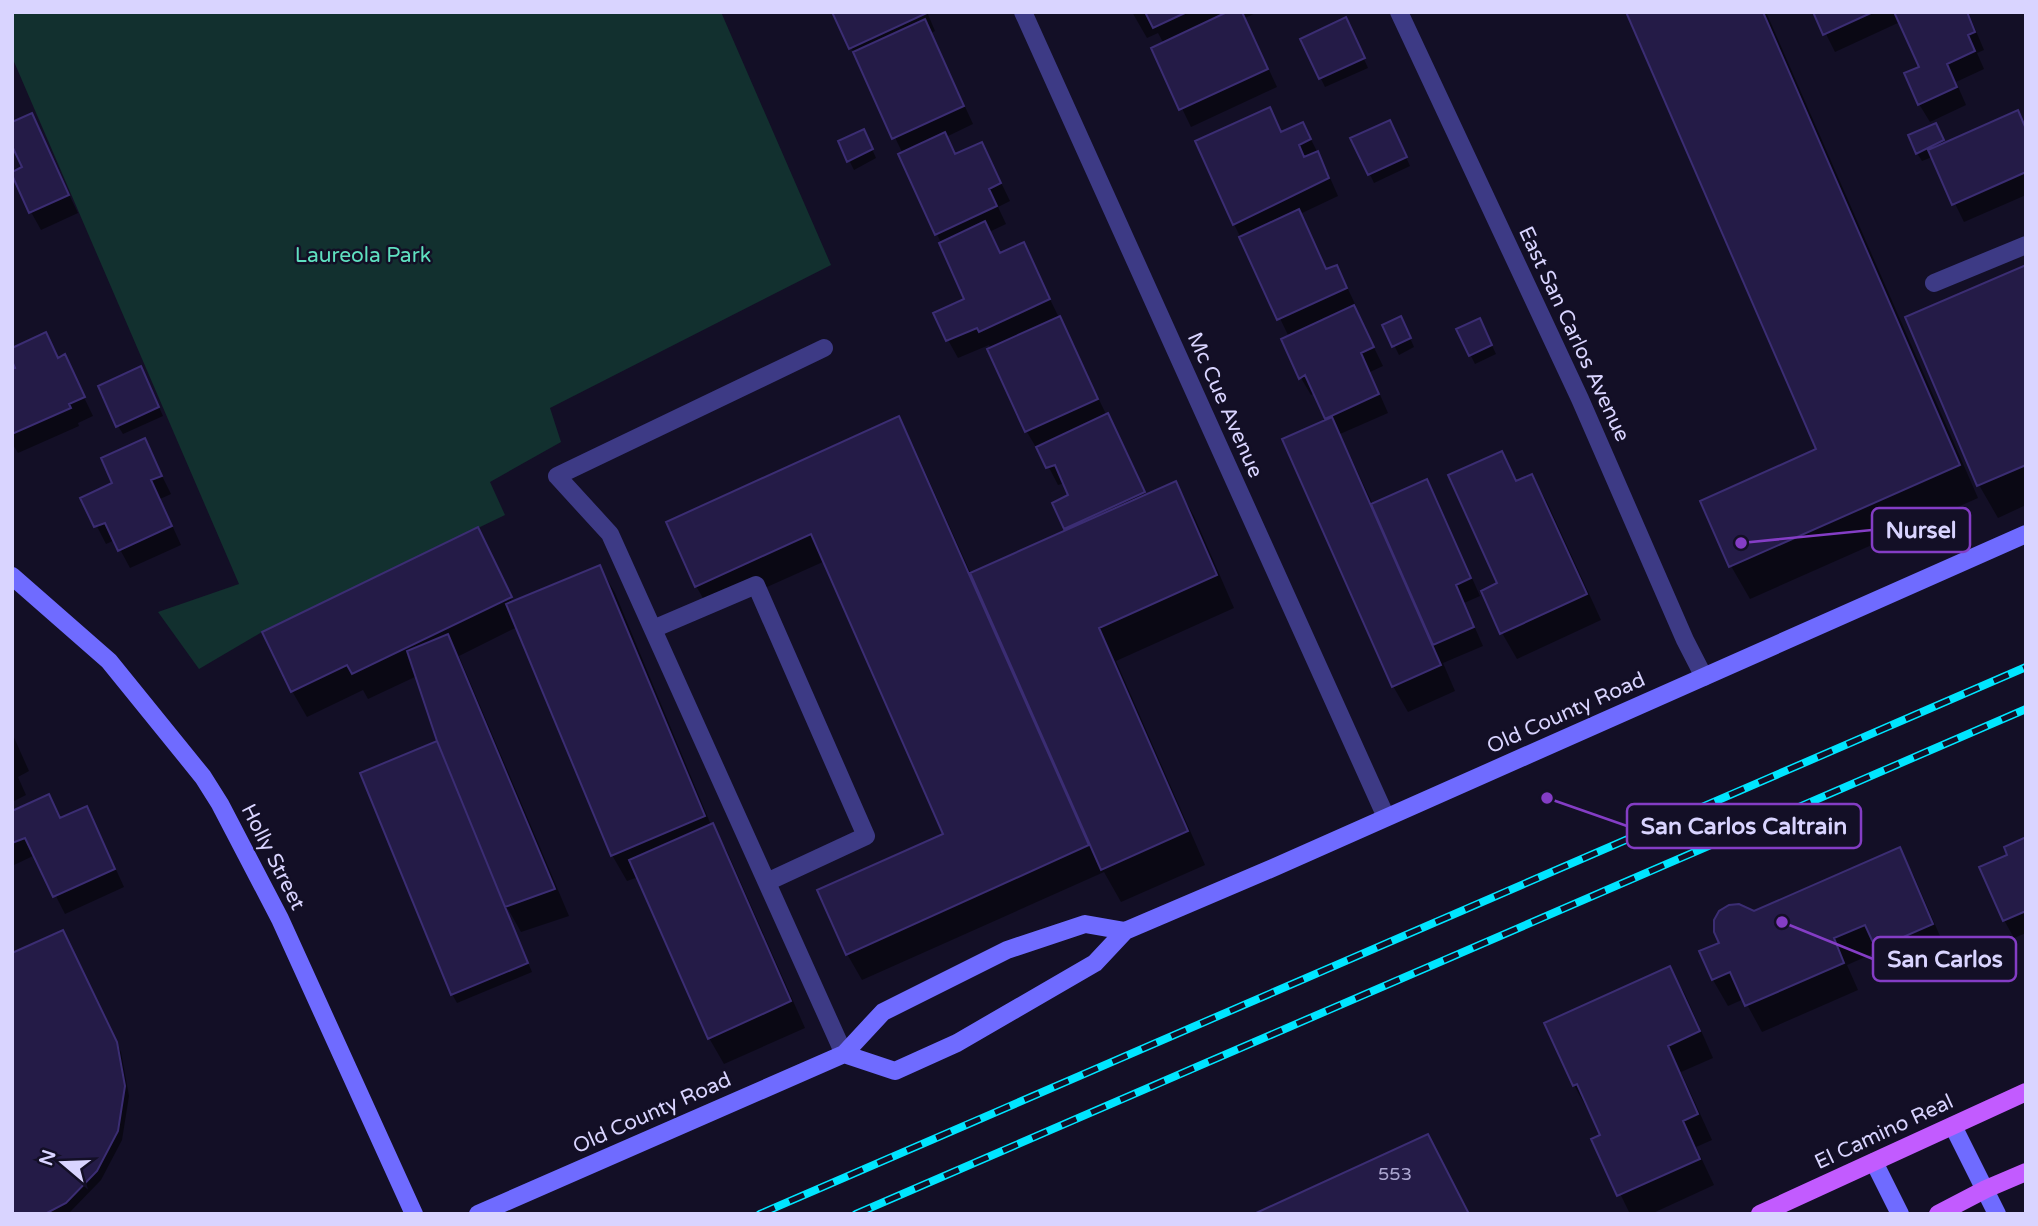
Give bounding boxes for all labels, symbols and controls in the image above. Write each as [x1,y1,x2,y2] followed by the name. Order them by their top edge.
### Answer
[1513,222,1635,446] street label: East San Carlos Avenue
[295,243,431,268] park label: Laureola Park
[1182,329,1268,482] street label: Mc Cue Avenue
[1872,508,1970,552] callout: Nursel
[1886,517,1956,545] text: Nursel
[1483,667,1649,759] street label: Old County Road
[236,800,310,914] street label: Holly Street
[1627,804,1861,848] callout: San Carlos Caltrain
[1641,813,1847,841] text: San Carlos Caltrain
[1873,937,2016,981] callout: San Carlos
[1887,946,2003,974] text: San Carlos
[569,1067,735,1159] street label: Old County Road
[1811,1089,1957,1175] street label: El Camino Real
[28,1128,98,1198] north arrow
[35,1147,61,1169] text: N
[1378,1163,1412,1185] house number: 553

